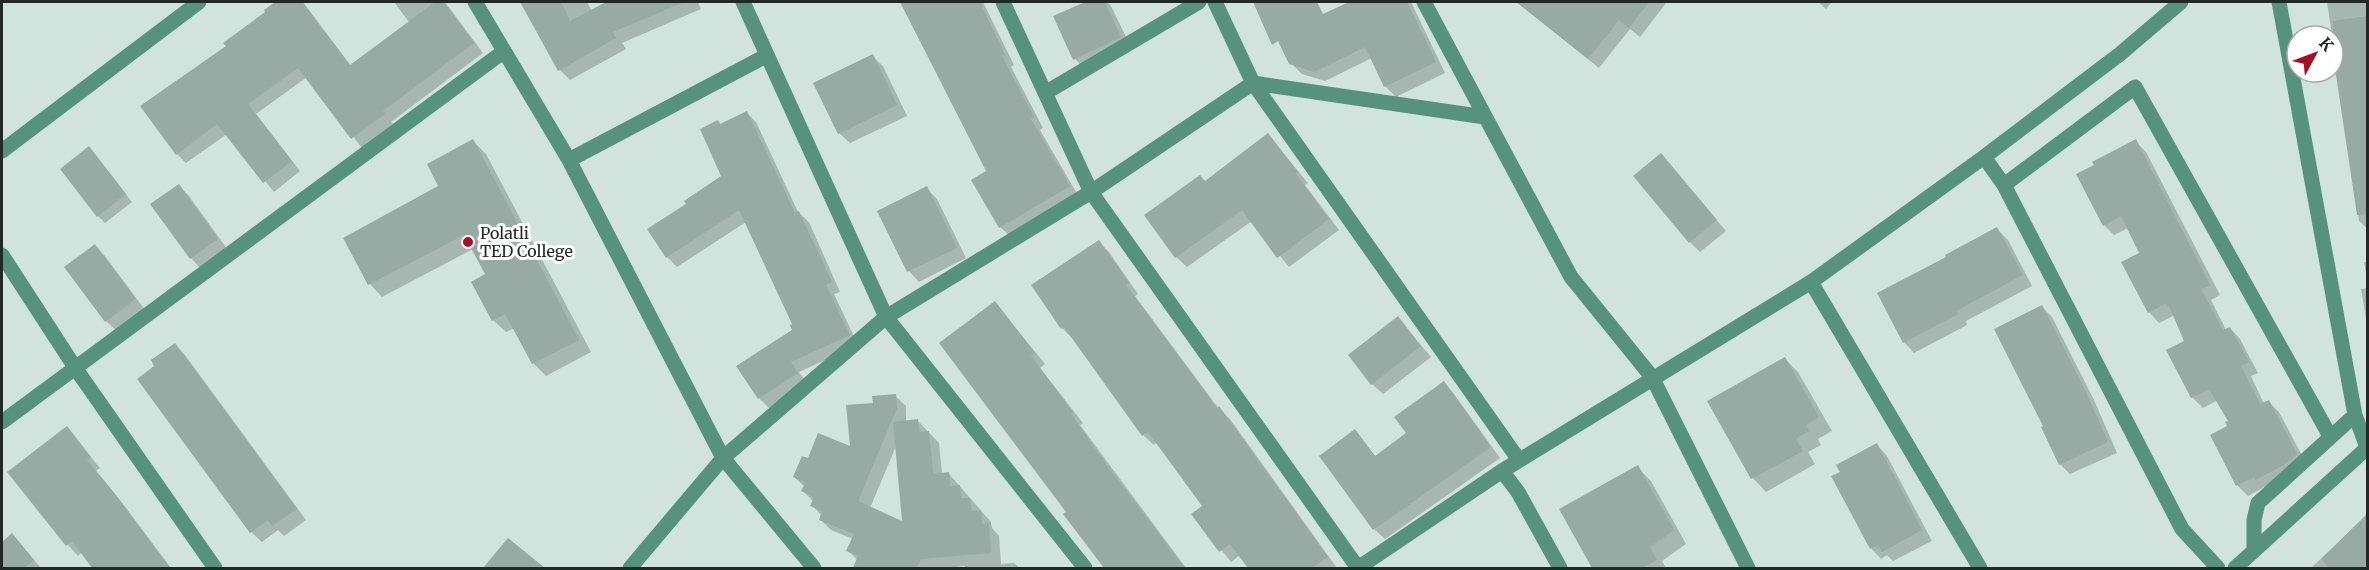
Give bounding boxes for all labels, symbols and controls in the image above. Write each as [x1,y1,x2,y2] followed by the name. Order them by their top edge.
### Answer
[2285,24,2345,84] north arrow
[2315,33,2338,55] text: K
[480,223,573,261] place label: Polatli TED College
[461,235,475,249] marker: Polatli TED College

